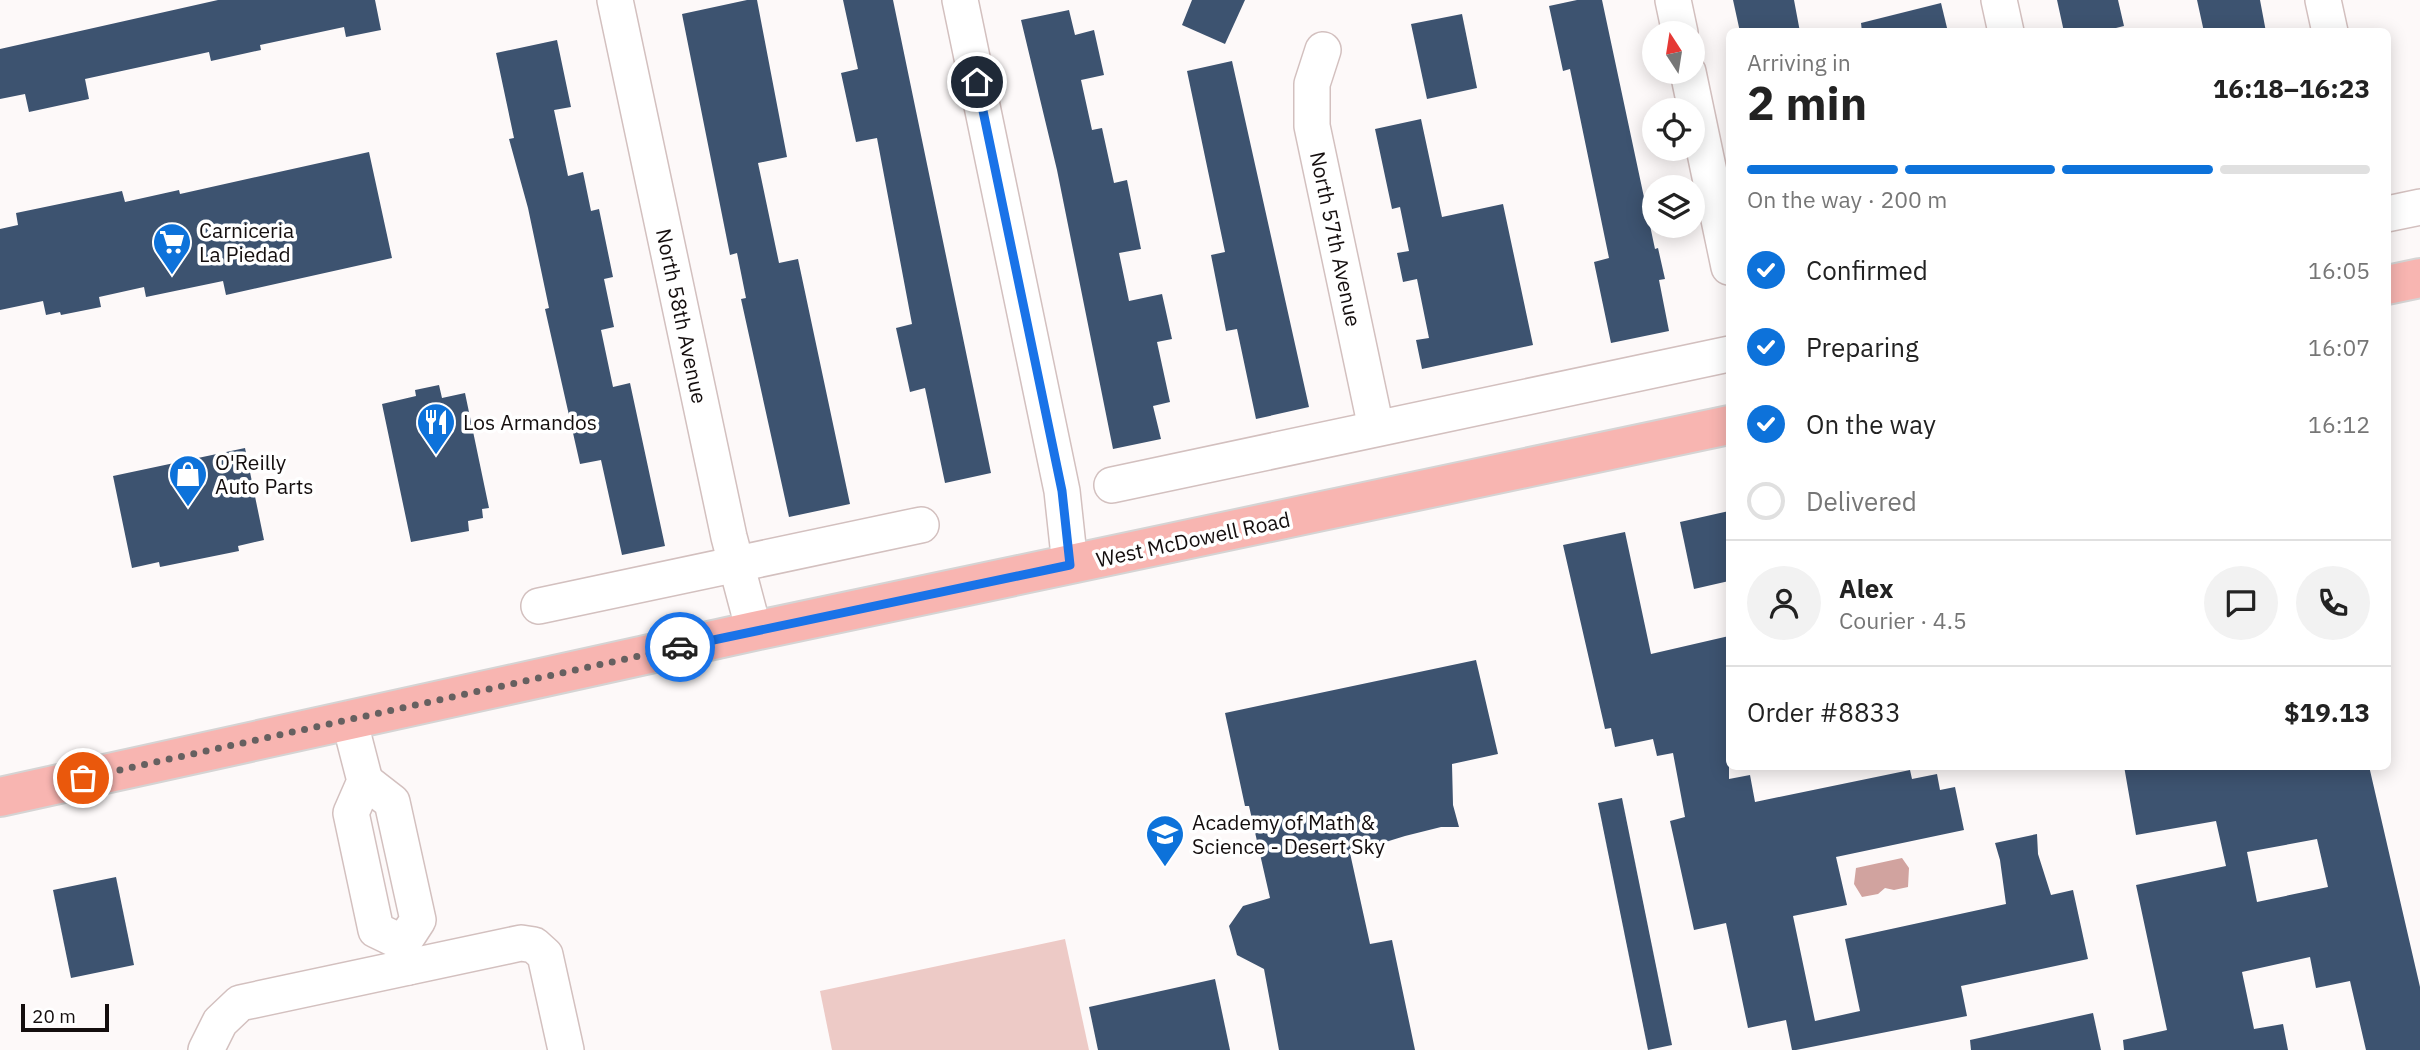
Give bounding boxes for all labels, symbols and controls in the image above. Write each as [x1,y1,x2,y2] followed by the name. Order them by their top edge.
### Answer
[1642,21,1704,84] north arrow
[1642,21,1705,238] map controls
[1747,47,1851,77] text: Arriving in
[947,52,1007,112] pin
[958,63,996,101] icon: home
[2213,71,2370,105] text: 16:18–16:23
[1747,73,1867,133] text: 2 min
[1642,98,1705,161] button: locate
[1304,149,1368,329] street label: North 57th Avenue
[1642,175,1705,238] button: layers
[1747,184,1947,214] text: On the way · 200 m
[199,216,294,268] place label: Carniceria La Piedad
[151,221,193,276] supermarket icon: Carniceria La Piedad
[650,226,714,406] street label: North 58th Avenue
[1747,251,1785,289] icon: check
[1806,253,1928,287] text: Confirmed
[2308,255,2370,285] text: 16:05
[1747,328,1785,366] icon: check
[1806,330,1919,364] text: Preparing
[2308,332,2370,362] text: 16:07
[415,401,457,456] restaurant icon: Los Armandos
[1747,405,1785,443] icon: check
[1806,407,1936,441] text: On the way
[463,408,597,436] place label: Los Armandos
[2308,409,2370,439] text: 16:12
[215,448,314,500] place label: O'Reilly Auto Parts
[167,453,209,508] shop icon: O'Reilly Auto Parts
[1806,484,1917,518] text: Delivered
[1093,505,1293,573] street label: West McDowell Road
[1747,566,1821,640] button: person
[2204,566,2278,640] button: chat
[2296,566,2370,640] button: phone
[1839,571,1893,605] text: Alex
[1839,605,1967,635] text: Courier · 4.5
[645,612,715,682] courier
[661,628,699,666] icon: car
[1747,695,1901,729] text: Order #8833
[2284,695,2370,729] text: $19.13
[53,748,113,808] pin
[64,759,102,797] icon: bag
[1192,808,1385,860] place label: Academy of Math & Science - Desert Sky
[1144,813,1186,868] school or university icon: Academy of Math & Science - Desert Sky
[21,1001,108,1033] scale bar
[32,1004,76,1028] text: 20 m

